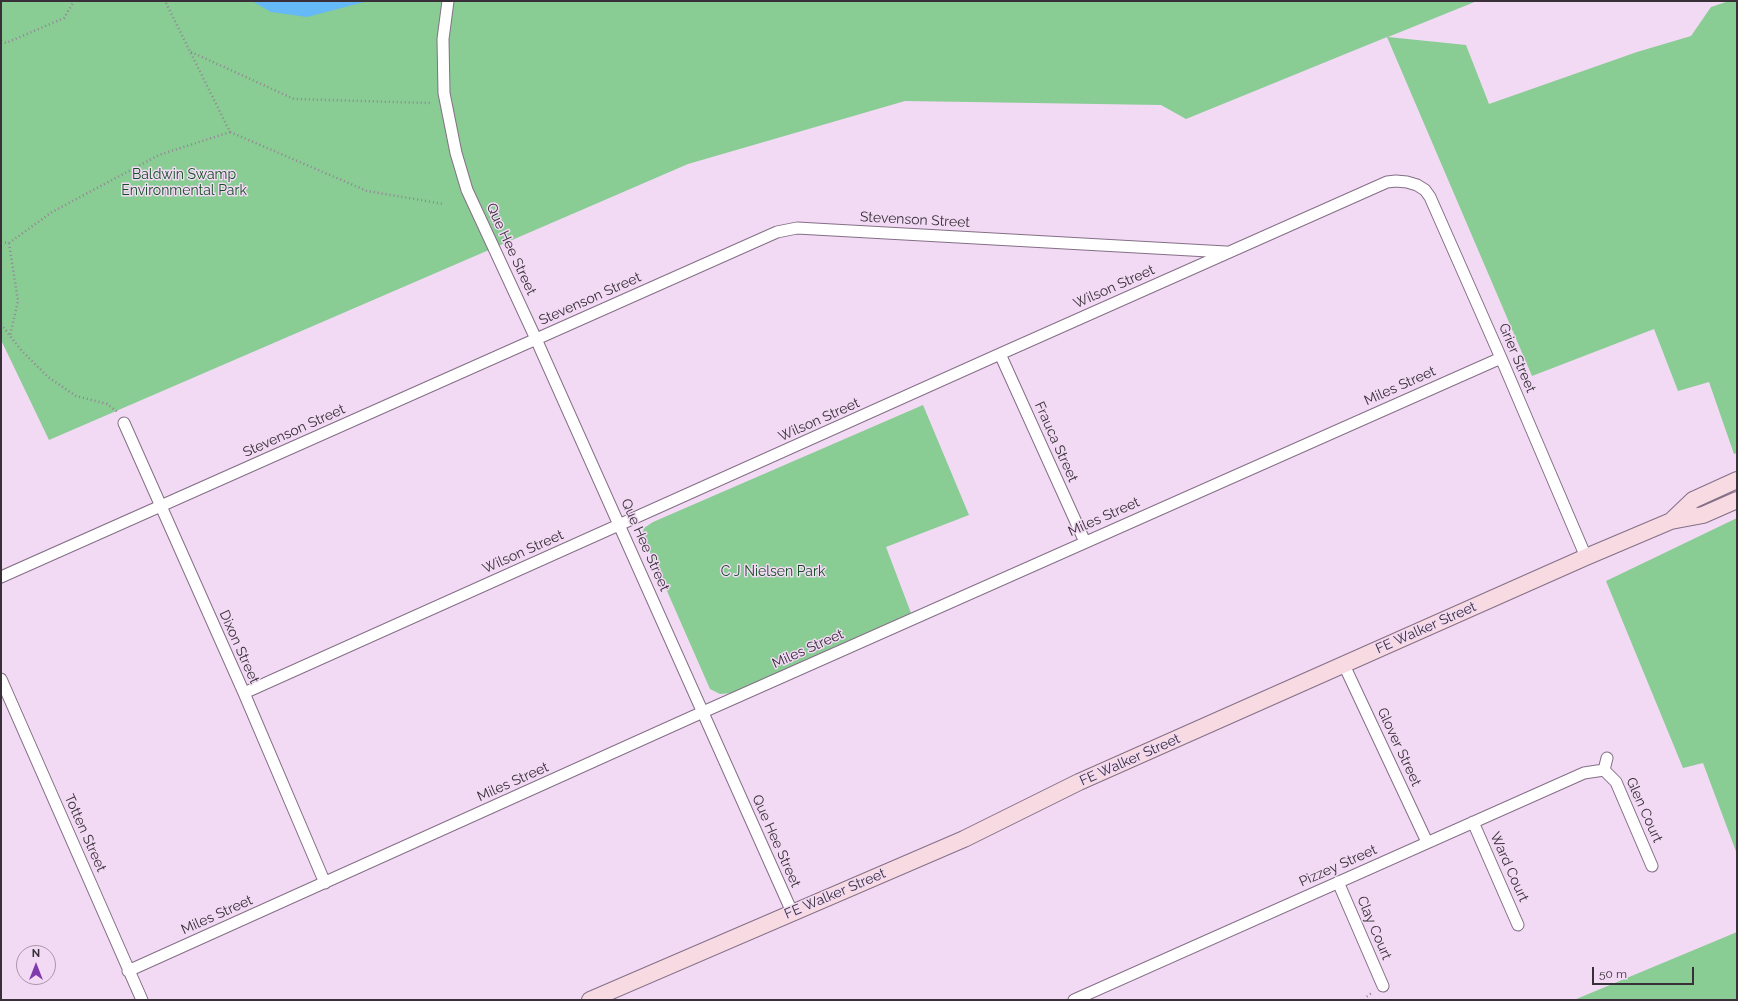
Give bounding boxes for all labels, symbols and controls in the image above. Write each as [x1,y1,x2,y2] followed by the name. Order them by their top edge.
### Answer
[121,167,247,200] park label: Baldwin Swamp Environmental Park
[482,200,540,298] street label: Que Hee Street
[860,209,970,231] street label: Stevenson Street
[1071,262,1157,312] street label: Wilson Street
[536,269,644,329] street label: Stevenson Street
[1495,321,1539,395] street label: Grier Street
[1362,363,1438,409] street label: Miles Street
[776,395,862,445] street label: Wilson Street
[1031,399,1081,485] street label: Frauca Street
[240,401,348,461] street label: Stevenson Street
[1066,494,1142,540] street label: Miles Street
[617,496,673,594] street label: Que Hee Street
[480,527,566,577] street label: Wilson Street
[721,564,825,580] park label: C J Nielsen Park
[1373,598,1479,658] street label: FE Walker Street
[215,608,263,686] street label: Dixon Street
[770,626,846,672] street label: Miles Street
[1374,705,1424,789] street label: Glover Street
[1077,730,1183,790] street label: FE Walker Street
[475,759,551,805] street label: Miles Street
[1622,775,1666,845] street label: Glen Court
[60,792,110,874] street label: Totten Street
[748,792,804,890] street label: Que Hee Street
[1486,830,1532,904] street label: Ward Court
[1297,841,1379,891] street label: Pizzey Street
[782,865,888,923] street label: FE Walker Street
[179,892,255,938] street label: Miles Street
[1353,893,1395,963] street label: Clay Court
[16,945,56,985] north arrow
[32,947,40,960] text: N
[1594,959,1696,985] scale bar
[1599,967,1627,981] text: 50 m

